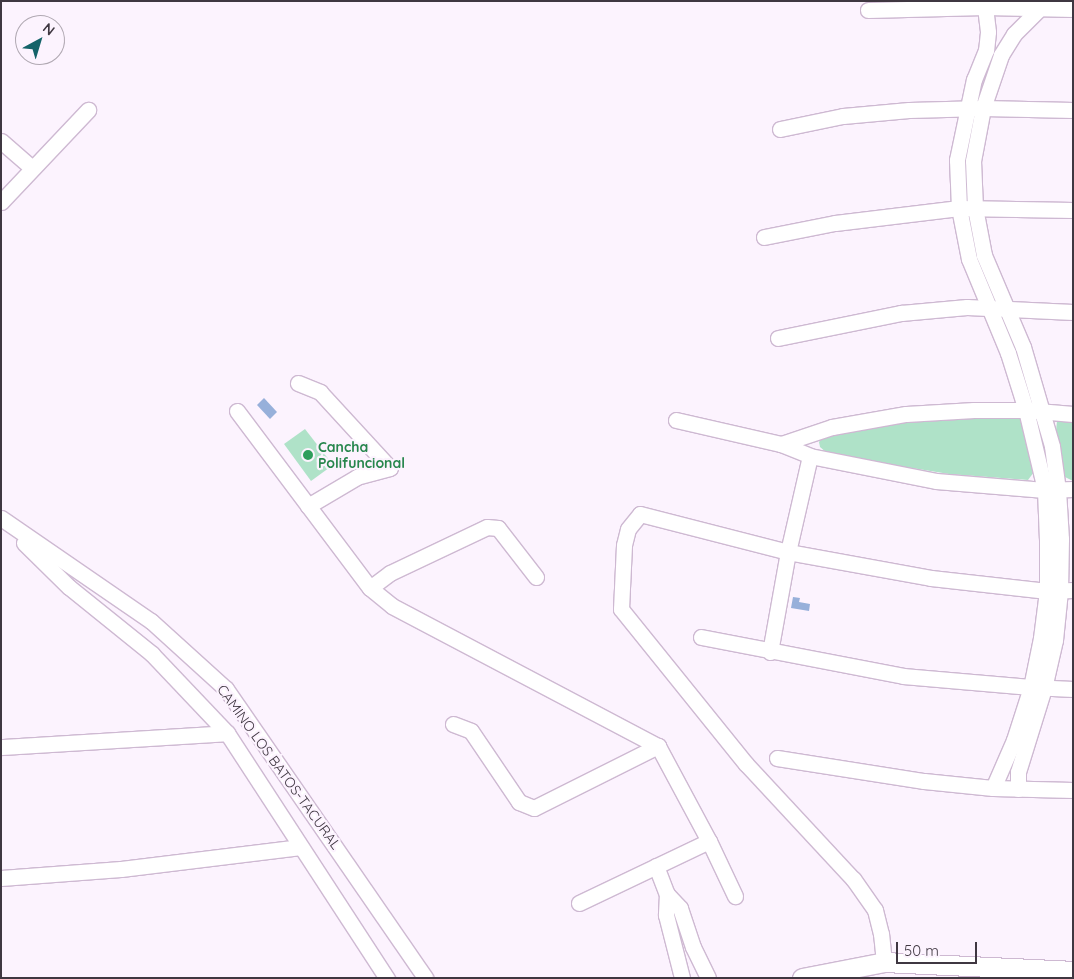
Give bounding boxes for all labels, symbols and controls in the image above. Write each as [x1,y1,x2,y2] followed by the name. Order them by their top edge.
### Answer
[15,15,65,65] north arrow
[39,19,58,39] text: N
[318,439,405,472] place label: Cancha Polifuncional
[302,449,314,461] marker: Cancha Polifuncional
[214,681,344,853] street label: CAMINO LOS BATOS-TACURAL
[899,932,980,964] scale bar
[904,941,939,960] text: 50 m

